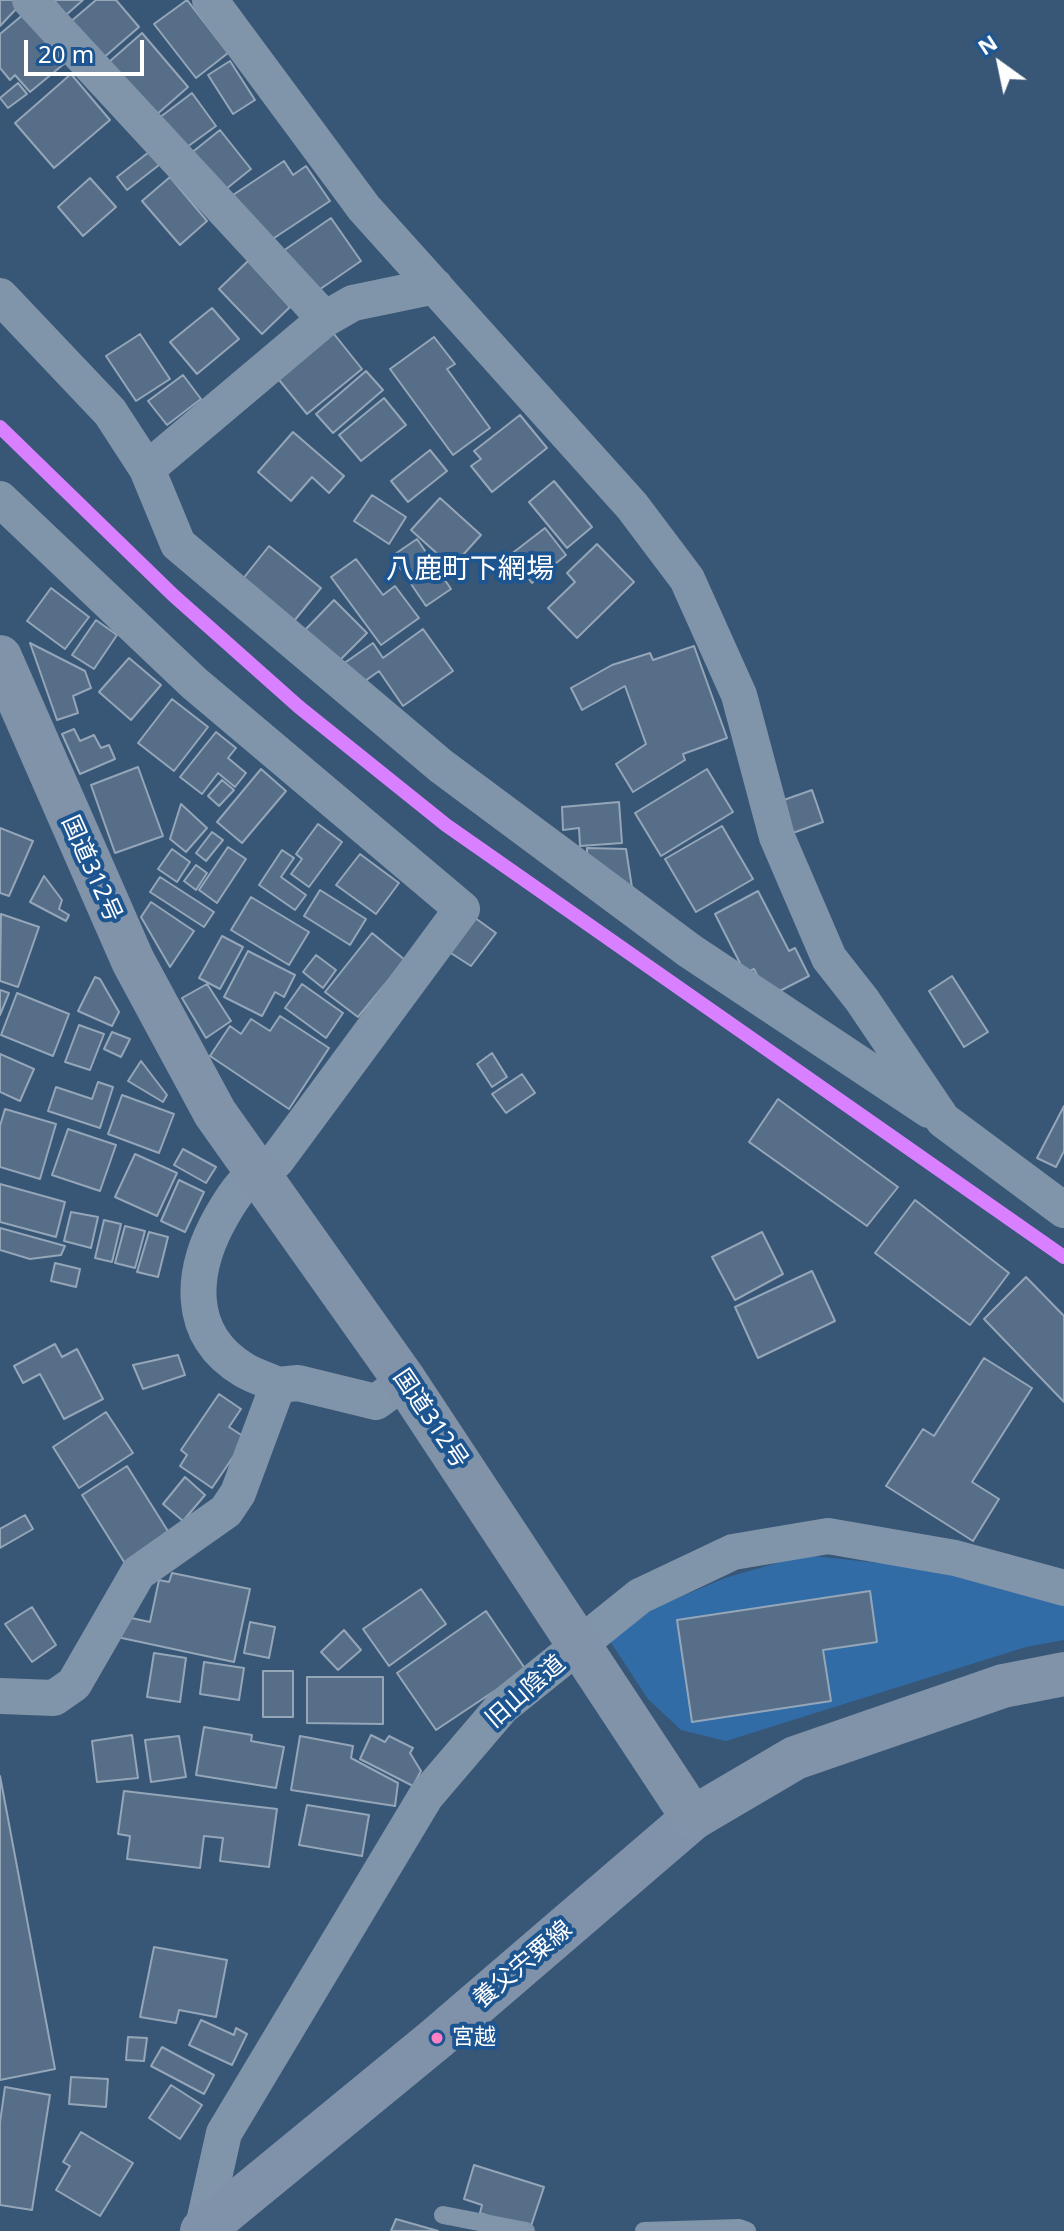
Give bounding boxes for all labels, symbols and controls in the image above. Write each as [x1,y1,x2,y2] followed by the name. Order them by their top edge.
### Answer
[28,24,148,74] scale bar
[960,24,1040,104] north arrow
[971,26,1003,61] text: N
[38,37,94,70] text: 20 m
[386,553,554,587] district label: 八鹿町下網場
[55,811,127,927] street label: 国道312号
[386,1364,474,1474] street label: 国道312号
[480,1650,572,1734] street label: 旧山陰道
[468,1915,578,2015] street label: 養父宍粟線
[452,2025,496,2051] place label: 宮越
[429,2030,445,2046] marker: 宮越

